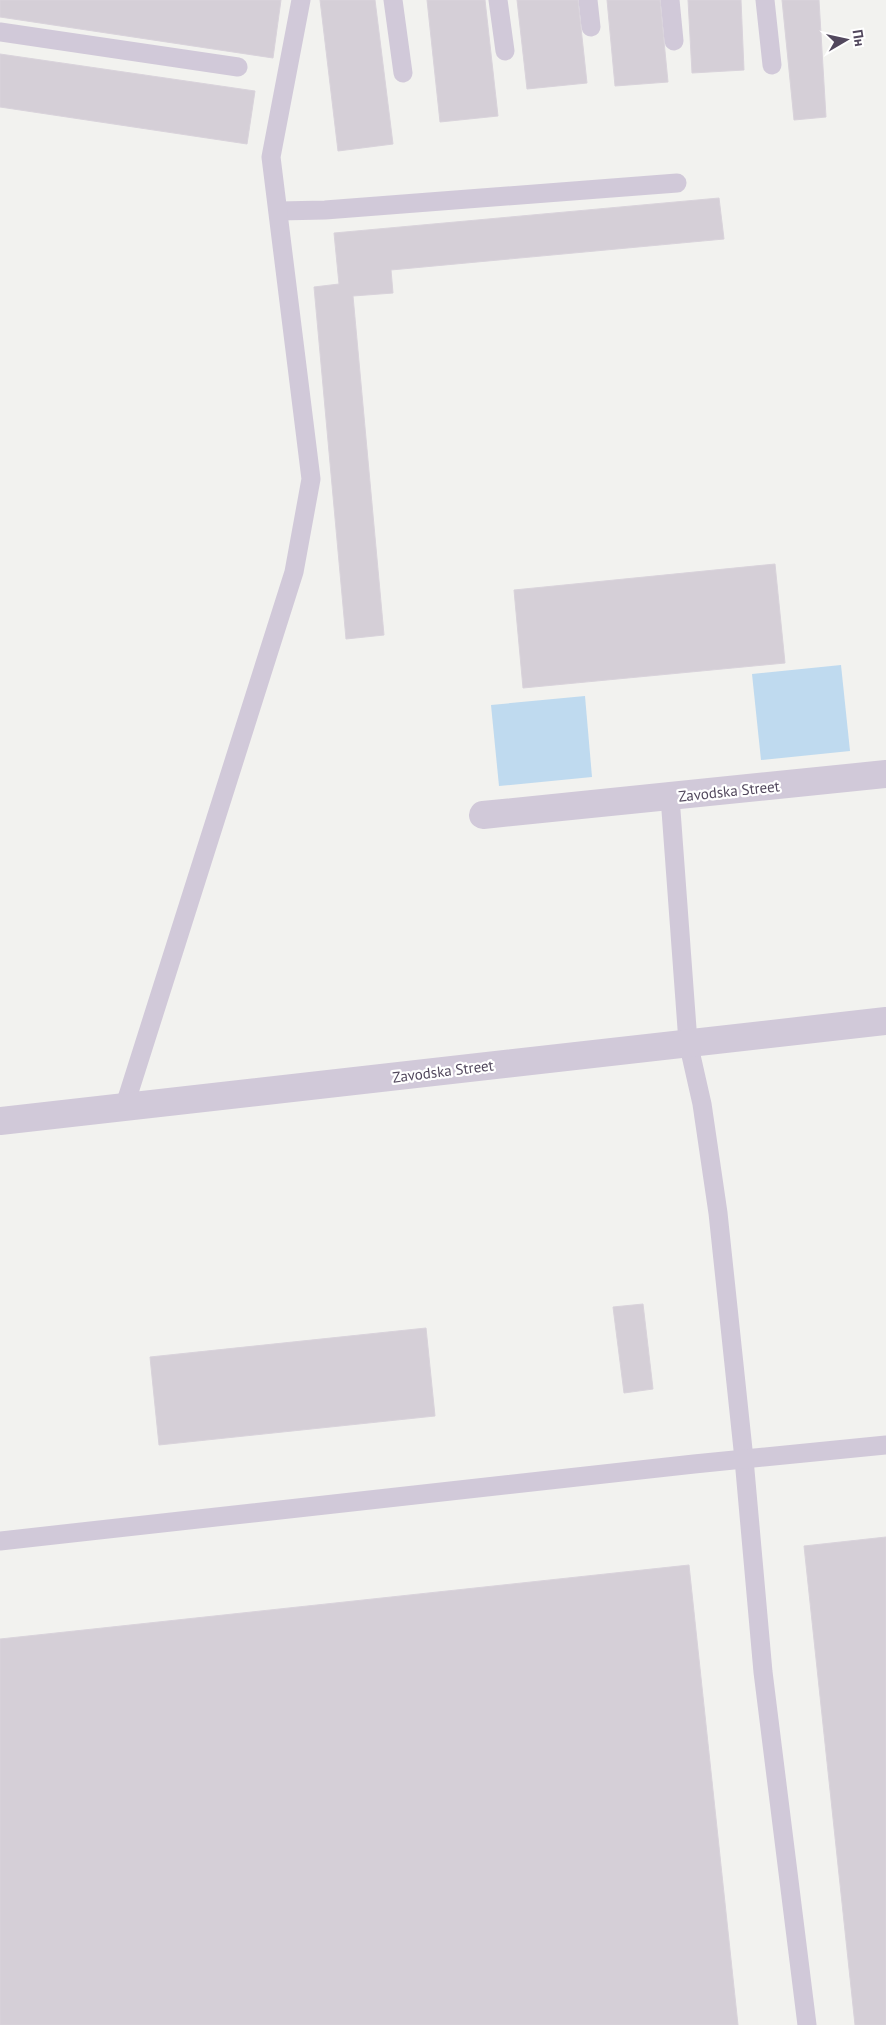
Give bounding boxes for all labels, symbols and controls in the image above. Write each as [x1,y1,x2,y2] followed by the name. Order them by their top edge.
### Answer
[821,15,871,65] north arrow
[849,28,869,48] text: Пн
[677,776,781,806] street label: Zavodska Street
[391,1055,495,1087] street label: Zavodska Street

